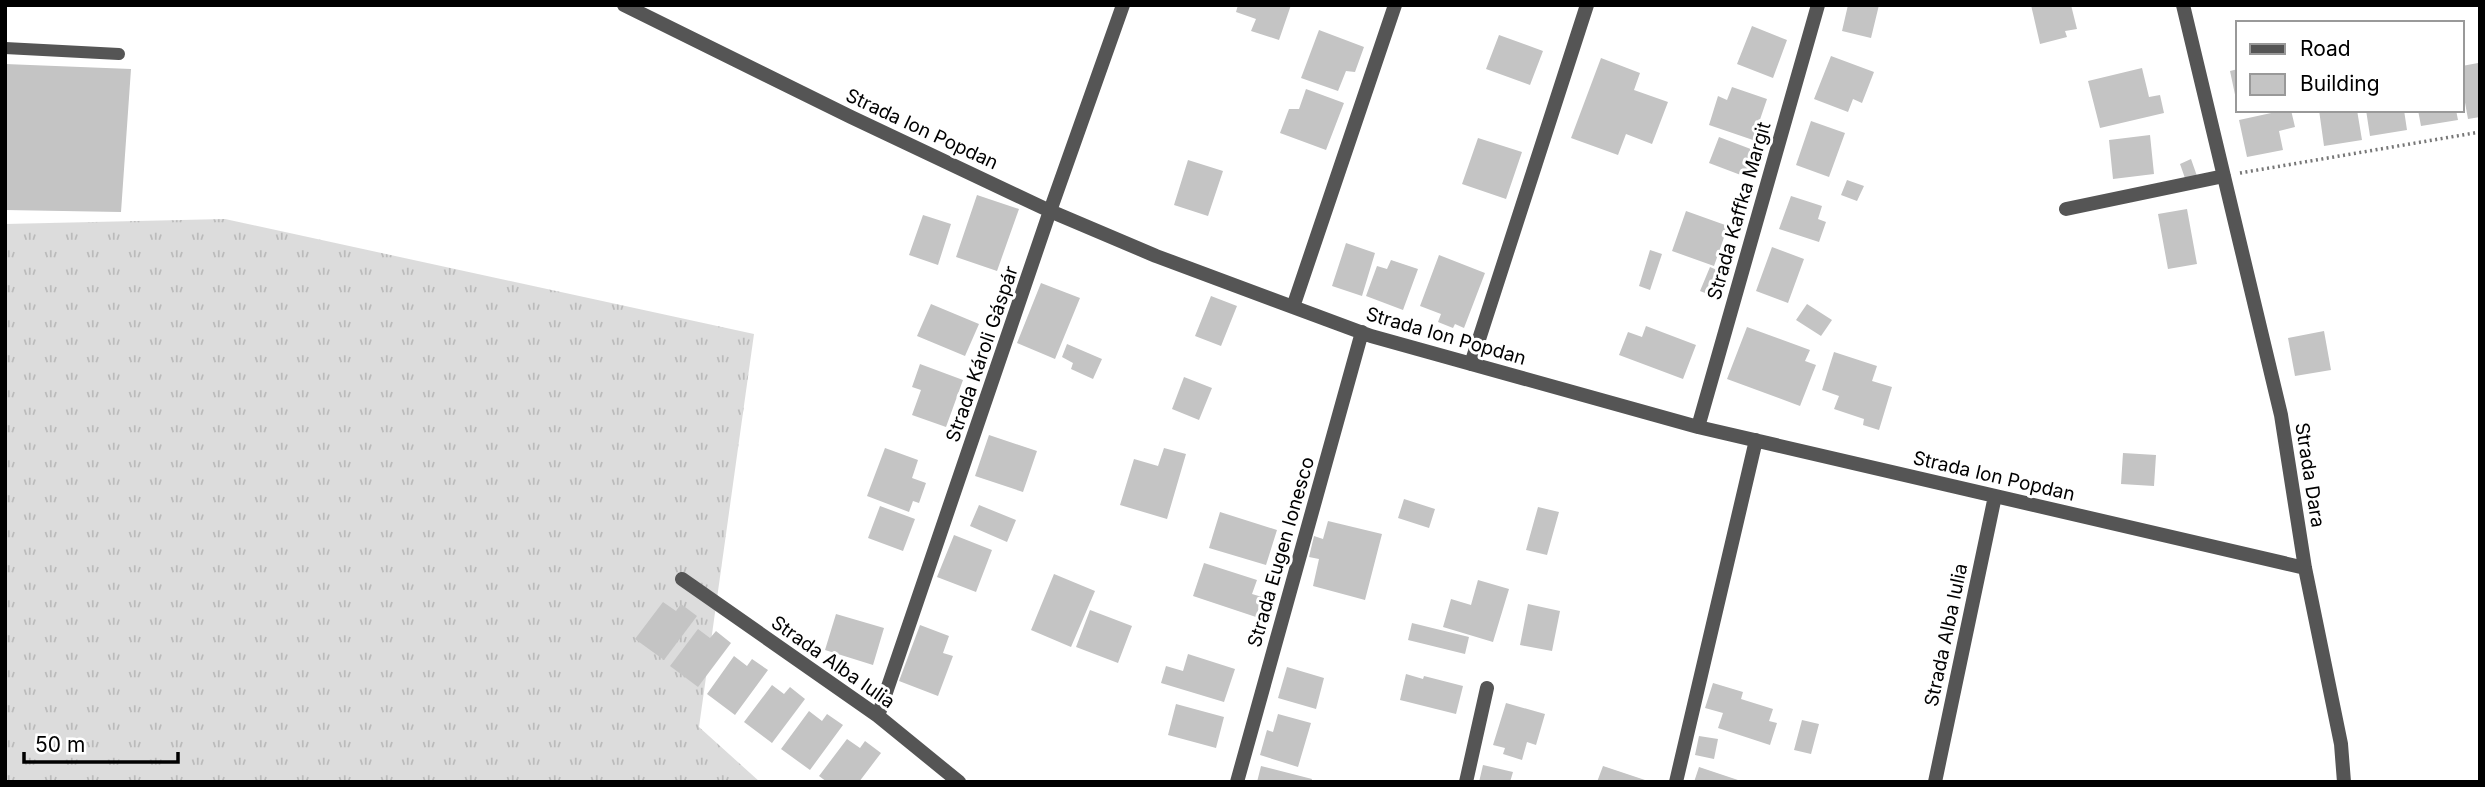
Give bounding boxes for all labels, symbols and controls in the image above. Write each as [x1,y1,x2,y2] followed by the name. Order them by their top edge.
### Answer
[2236,21,2464,112] legend
[2300,36,2351,61] text: Road
[2300,71,2380,96] text: Building
[842,84,1002,174] street label: Strada Ion Popdan
[1703,119,1775,303] street label: Strada Kaffka Margit
[941,263,1023,445] street label: Strada Károli Gáspár
[1363,302,1529,370] street label: Strada Ion Popdan
[2290,421,2330,529] street label: Strada Dara
[1911,446,2077,506] street label: Strada Ion Popdan
[1243,454,1319,650] street label: Strada Eugen Ionesco
[1920,561,1972,709] street label: Strada Alba Iulia
[767,611,899,713] street label: Strada Alba Iulia
[24,720,178,764] scale bar
[35,732,85,757] text: 50 m

